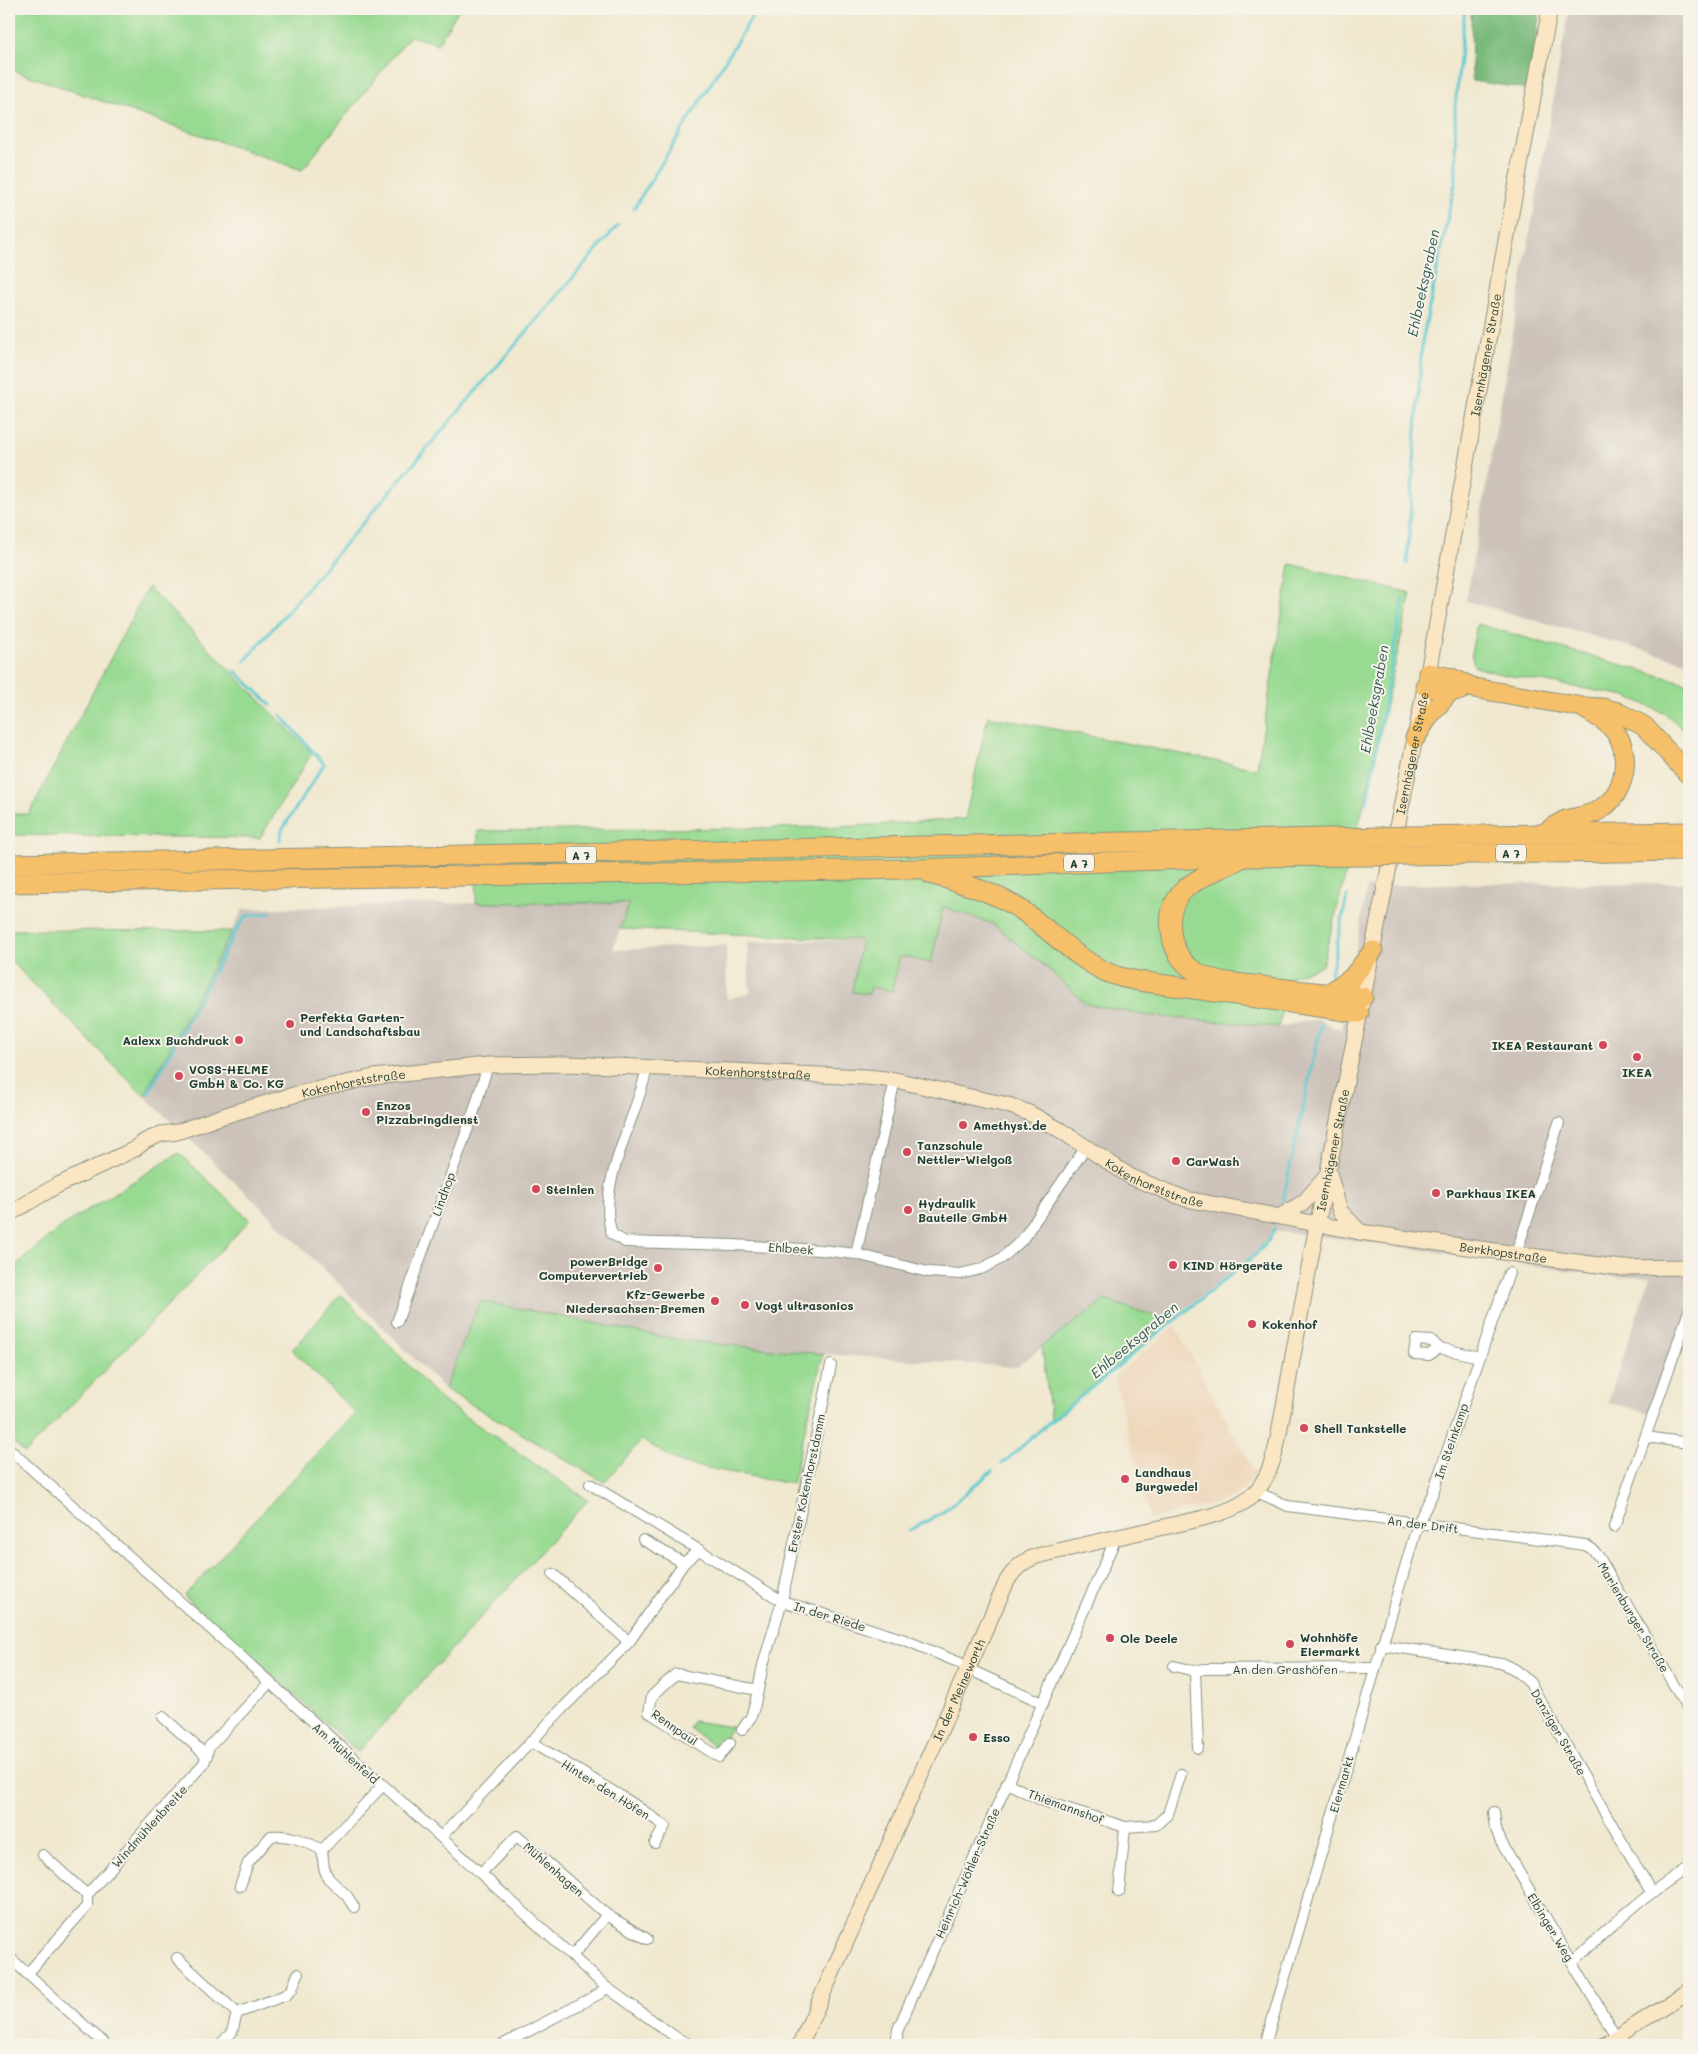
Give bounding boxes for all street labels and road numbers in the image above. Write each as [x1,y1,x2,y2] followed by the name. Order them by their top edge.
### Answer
[1466,292,1504,417] street label: Isernhägener Straße
[1392,690,1432,816] street label: Isernhägener Straße
[1496,844,1526,861] road number: A 7
[566,846,596,864] road number: A 7
[1064,854,1094,871] road number: A 7
[705,1062,811,1083] street label: Kokenhorststraße
[300,1066,406,1101] street label: Kokenhorststraße
[1312,1087,1352,1213] street label: Isernhägener Straße
[1103,1154,1205,1210] street label: Kokenhorststraße
[428,1170,458,1218] street label: Lindhop
[768,1238,814,1258] street label: Ehlbeek
[1459,1238,1548,1266] street label: Berkhopstraße
[1431,1401,1471,1481] street label: Im Steinkamp
[783,1412,829,1554] street label: Erster Kokenhorstdamm
[1386,1512,1460,1536] street label: An der Drift
[1595,1559,1673,1675] street label: Marienburger Straße
[792,1597,868,1635] street label: In der Riede
[929,1636,988,1743] street label: In der Meineworth
[1232,1661,1338,1677] street label: An den Grashöfen
[1528,1686,1590,1778] street label: Danziger Straße
[649,1705,701,1749] street label: Rennpaul
[309,1719,383,1787] street label: Am Mühlenfeld
[1325,1754,1357,1814] street label: Eiermarkt
[559,1755,653,1823] street label: Hinter den Höfen
[108,1781,190,1871] street label: Windmühlenbreite
[1026,1785,1106,1827] street label: Thiemannshof
[931,1805,1003,1941] street label: Heinrich-Wöhler-Straße
[520,1838,588,1900] street label: Mühlenhagen
[1524,1890,1578,1964] street label: Elbinger Weg

